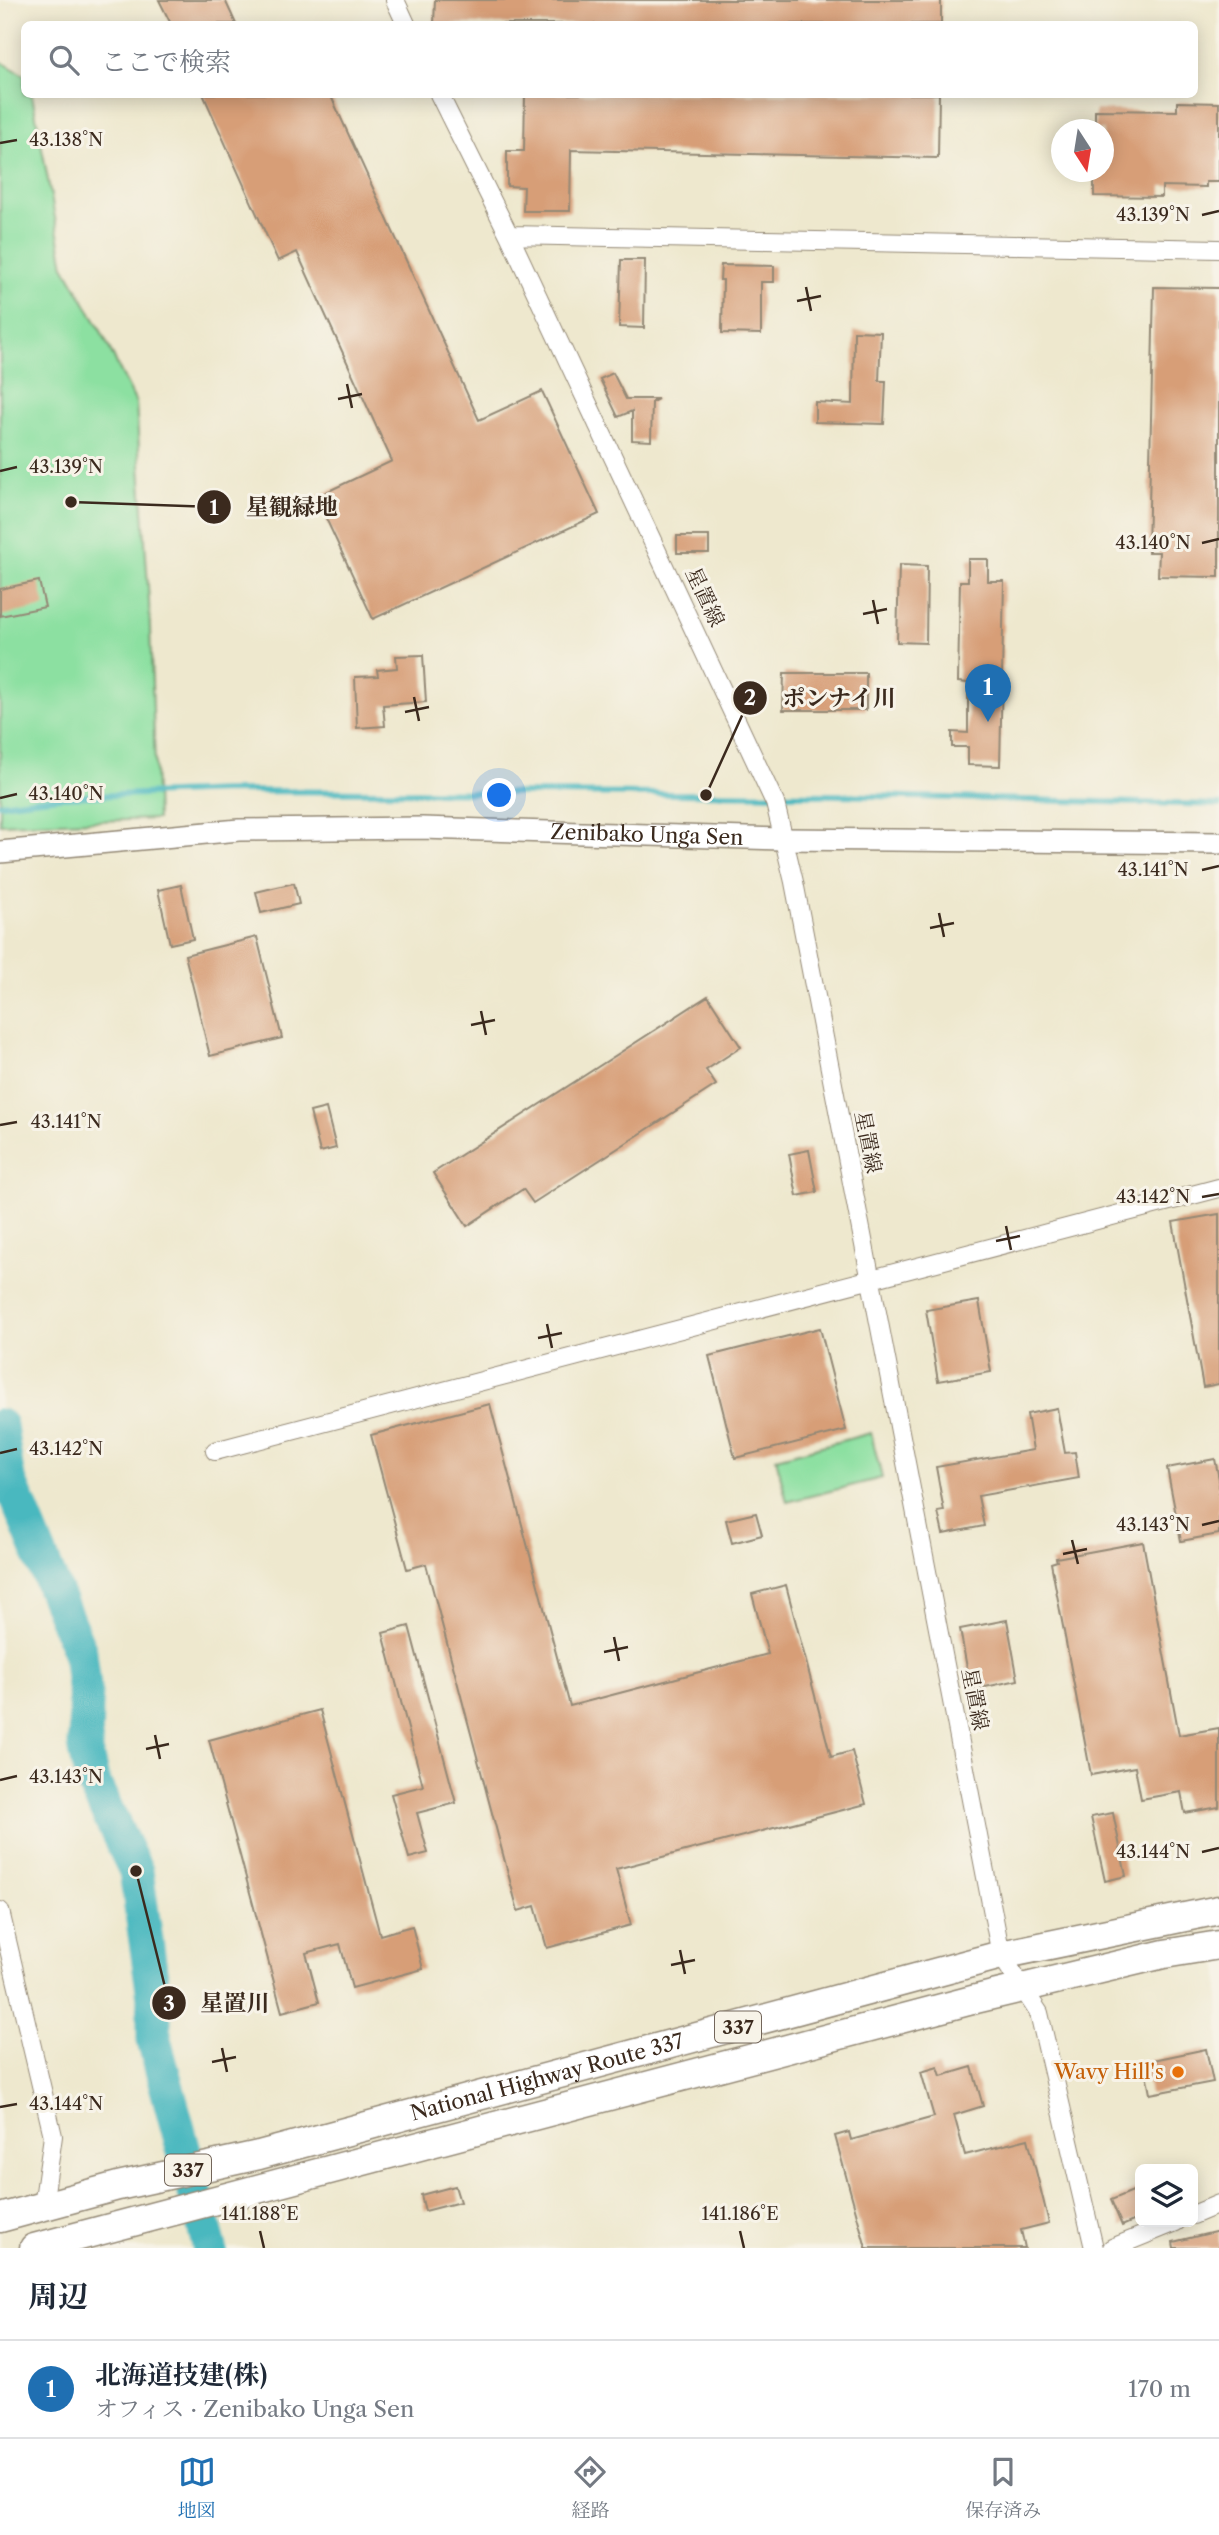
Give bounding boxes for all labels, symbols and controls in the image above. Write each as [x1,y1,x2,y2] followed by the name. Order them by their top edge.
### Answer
[21,21,1198,98] search box
[45,41,83,79] icon: search
[101,46,231,78] text: ここで検索
[1051,119,1114,182] north arrow
[29,129,103,151] text: 43.138°N
[1116,204,1190,226] text: 43.139°N
[29,456,103,478] text: 43.139°N
[197,485,352,529] callout: 星観緑地
[246,493,338,521] text: 星観緑地
[209,495,219,520] text: 1
[1115,532,1191,554] text: 43.140°N
[681,563,730,631] street label: 星置線
[965,664,1011,722] pin: 1
[732,676,910,720] callout: ポンナイ川
[782,684,896,712] text: ポンナイ川
[744,685,756,710] text: 2
[482,778,516,812] your location
[28,783,104,805] text: 43.140°N
[550,819,744,850] street label: Zenibako Unga Sen
[1117,859,1189,881] text: 43.141°N
[850,1109,887,1175] street label: 星置線
[30,1111,102,1133] text: 43.141°N
[1116,1186,1190,1208] text: 43.142°N
[29,1438,103,1460] text: 43.142°N
[1116,1514,1190,1536] text: 43.143°N
[957,1666,994,1732] street label: 星置線
[29,1766,103,1788] text: 43.143°N
[1116,1841,1190,1863] text: 43.144°N
[151,1981,283,2025] callout: 星置川
[201,1989,270,2017] text: 星置川
[163,1991,175,2016] text: 3
[715,2011,761,2042] road number: 337
[408,2028,687,2126] street label: National Highway Route 337
[1053,2059,1164,2084] place label: Wavy Hill's
[1170,2064,1186,2080] marker: Wavy Hill's
[29,2093,103,2115] text: 43.144°N
[165,2154,211,2186] road number: 337
[1135,2164,1198,2227] map controls
[1135,2164,1198,2227] button: layers
[221,2203,299,2225] text: 141.188°E
[701,2203,779,2225] text: 141.186°E
[28,2278,88,2315] text: 周辺
[95,2359,267,2391] text: 北海道技建(株)
[46,2375,56,2403] text: 1
[1128,2375,1191,2403] text: 170 m
[95,2395,414,2423] text: オフィス · Zenibako Unga Sen
[178,2453,216,2522] tab: 地図
[571,2453,609,2522] tab: 経路
[965,2453,1041,2522] tab: 保存済み

